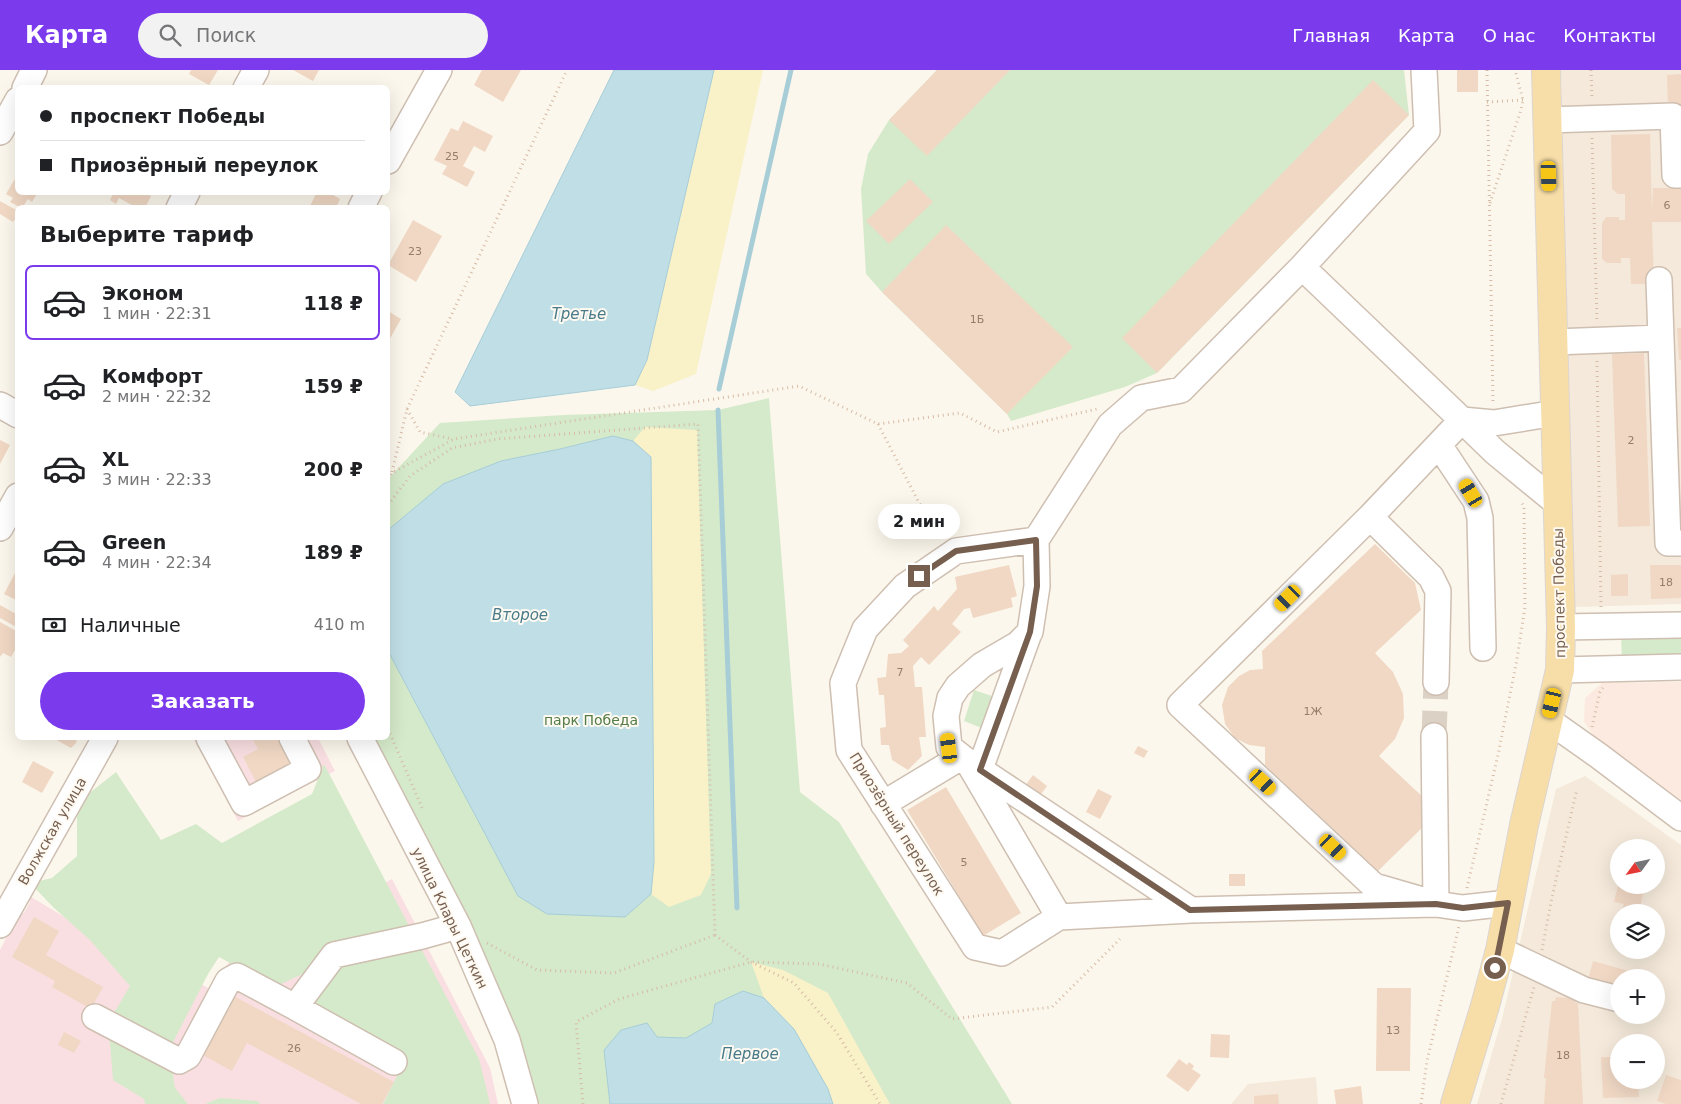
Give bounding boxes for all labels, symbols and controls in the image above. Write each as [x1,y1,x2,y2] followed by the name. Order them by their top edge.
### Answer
[138,13,488,58] search box
[25,21,108,49] text: Карта
[156,21,184,49] icon: search
[196,24,256,46] text: Поиск
[1292,25,1370,46] text: Главная
[1398,25,1455,46] text: Карта
[1483,25,1535,46] text: О нас
[1563,25,1656,46] text: Контакты
[70,105,265,127] text: проспект Победы
[445,150,459,163] house number: 25
[70,154,318,176] text: Приозёрный переулок
[1540,161,1557,191] car
[1664,199,1671,212] house number: 6
[40,222,254,247] text: Выберите тариф
[408,245,422,258] house number: 23
[42,280,87,325] icon: car
[102,282,184,304] text: Эконом
[304,292,363,314] text: 118 ₽
[102,304,212,323] text: 1 мин · 22:31
[552,305,606,323] water label: Третье
[970,313,984,326] house number: 1Б
[42,363,87,408] icon: car
[102,365,203,387] text: Комфорт
[304,375,363,397] text: 159 ₽
[102,387,212,406] text: 2 мин · 22:32
[1628,434,1635,447] house number: 2
[42,446,87,491] icon: car
[102,448,129,470] text: XL
[304,458,363,480] text: 200 ₽
[102,470,212,489] text: 3 мин · 22:33
[1456,476,1485,510] car
[878,504,960,538] callout: 2 мин
[893,512,945,531] text: 2 мин
[1550,528,1568,658] street label: проспект Победы
[42,529,87,574] icon: car
[102,531,166,553] text: Green
[304,541,363,563] text: 189 ₽
[102,553,212,572] text: 4 мин · 22:34
[908,565,930,587] route end
[1659,576,1673,589] house number: 18
[1272,582,1303,614] car
[492,606,548,624] water label: Второе
[40,611,68,639] icon: cash
[80,614,181,636] text: Наличные
[314,615,365,634] text: 410 m
[897,666,904,679] house number: 7
[40,672,365,730] button: Заказать
[1541,687,1562,719] car
[1304,705,1323,718] house number: 1Ж
[544,712,638,728] park label: парк Победa
[939,732,958,764] car
[846,750,948,898] street label: Приозёрный переулок
[1246,766,1279,798] car
[15,774,89,888] street label: Волжская улица
[1316,831,1349,863] car
[1610,839,1665,894] north arrow
[1610,839,1665,1089] map controls
[409,845,491,991] street label: улица Клары Цеткин
[961,856,968,869] house number: 5
[1610,904,1665,959] button: layers
[1484,957,1506,979] route start
[1610,969,1665,1024] button: +
[1386,1024,1400,1037] house number: 1З
[1610,1034,1665,1089] button: −
[287,1042,301,1055] house number: 26
[721,1045,779,1063] water label: Первое
[1556,1049,1570,1062] house number: 18

